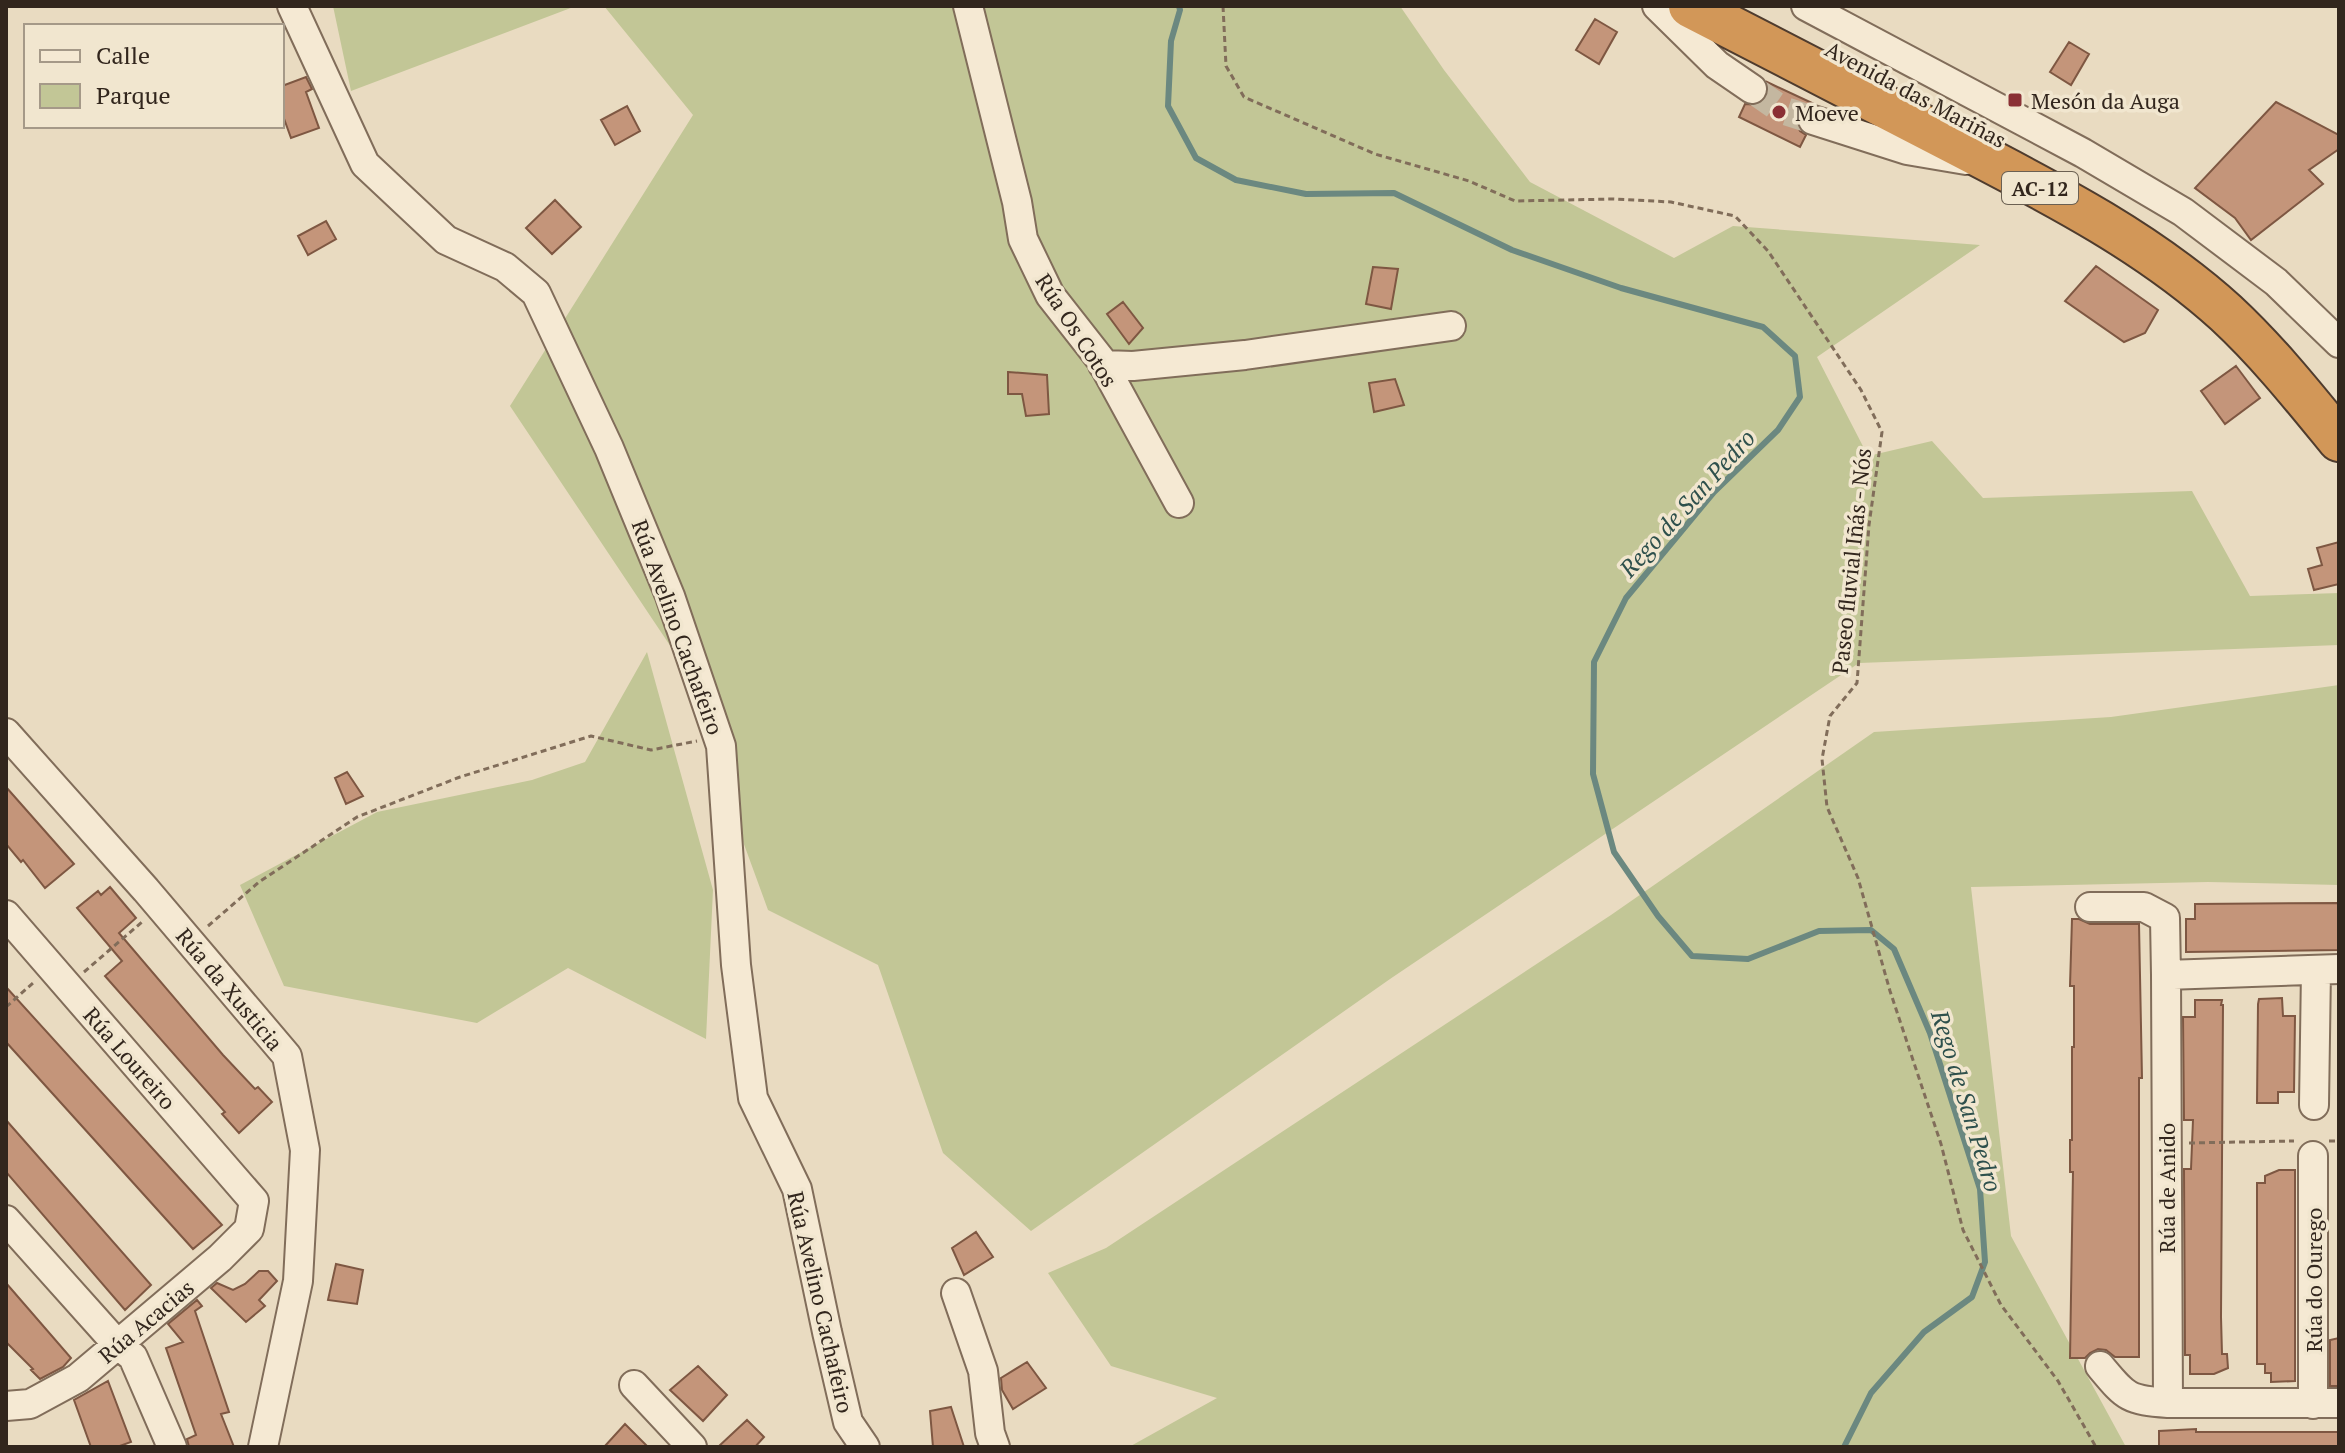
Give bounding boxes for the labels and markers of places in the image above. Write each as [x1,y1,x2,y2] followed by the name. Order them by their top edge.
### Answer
[2031,86,2180,115] place label: Mesón da Auga
[2006,91,2024,109] marker: Mesón da Auga
[1795,98,1859,127] place label: Moeve
[1770,103,1788,121] marker: Moeve

